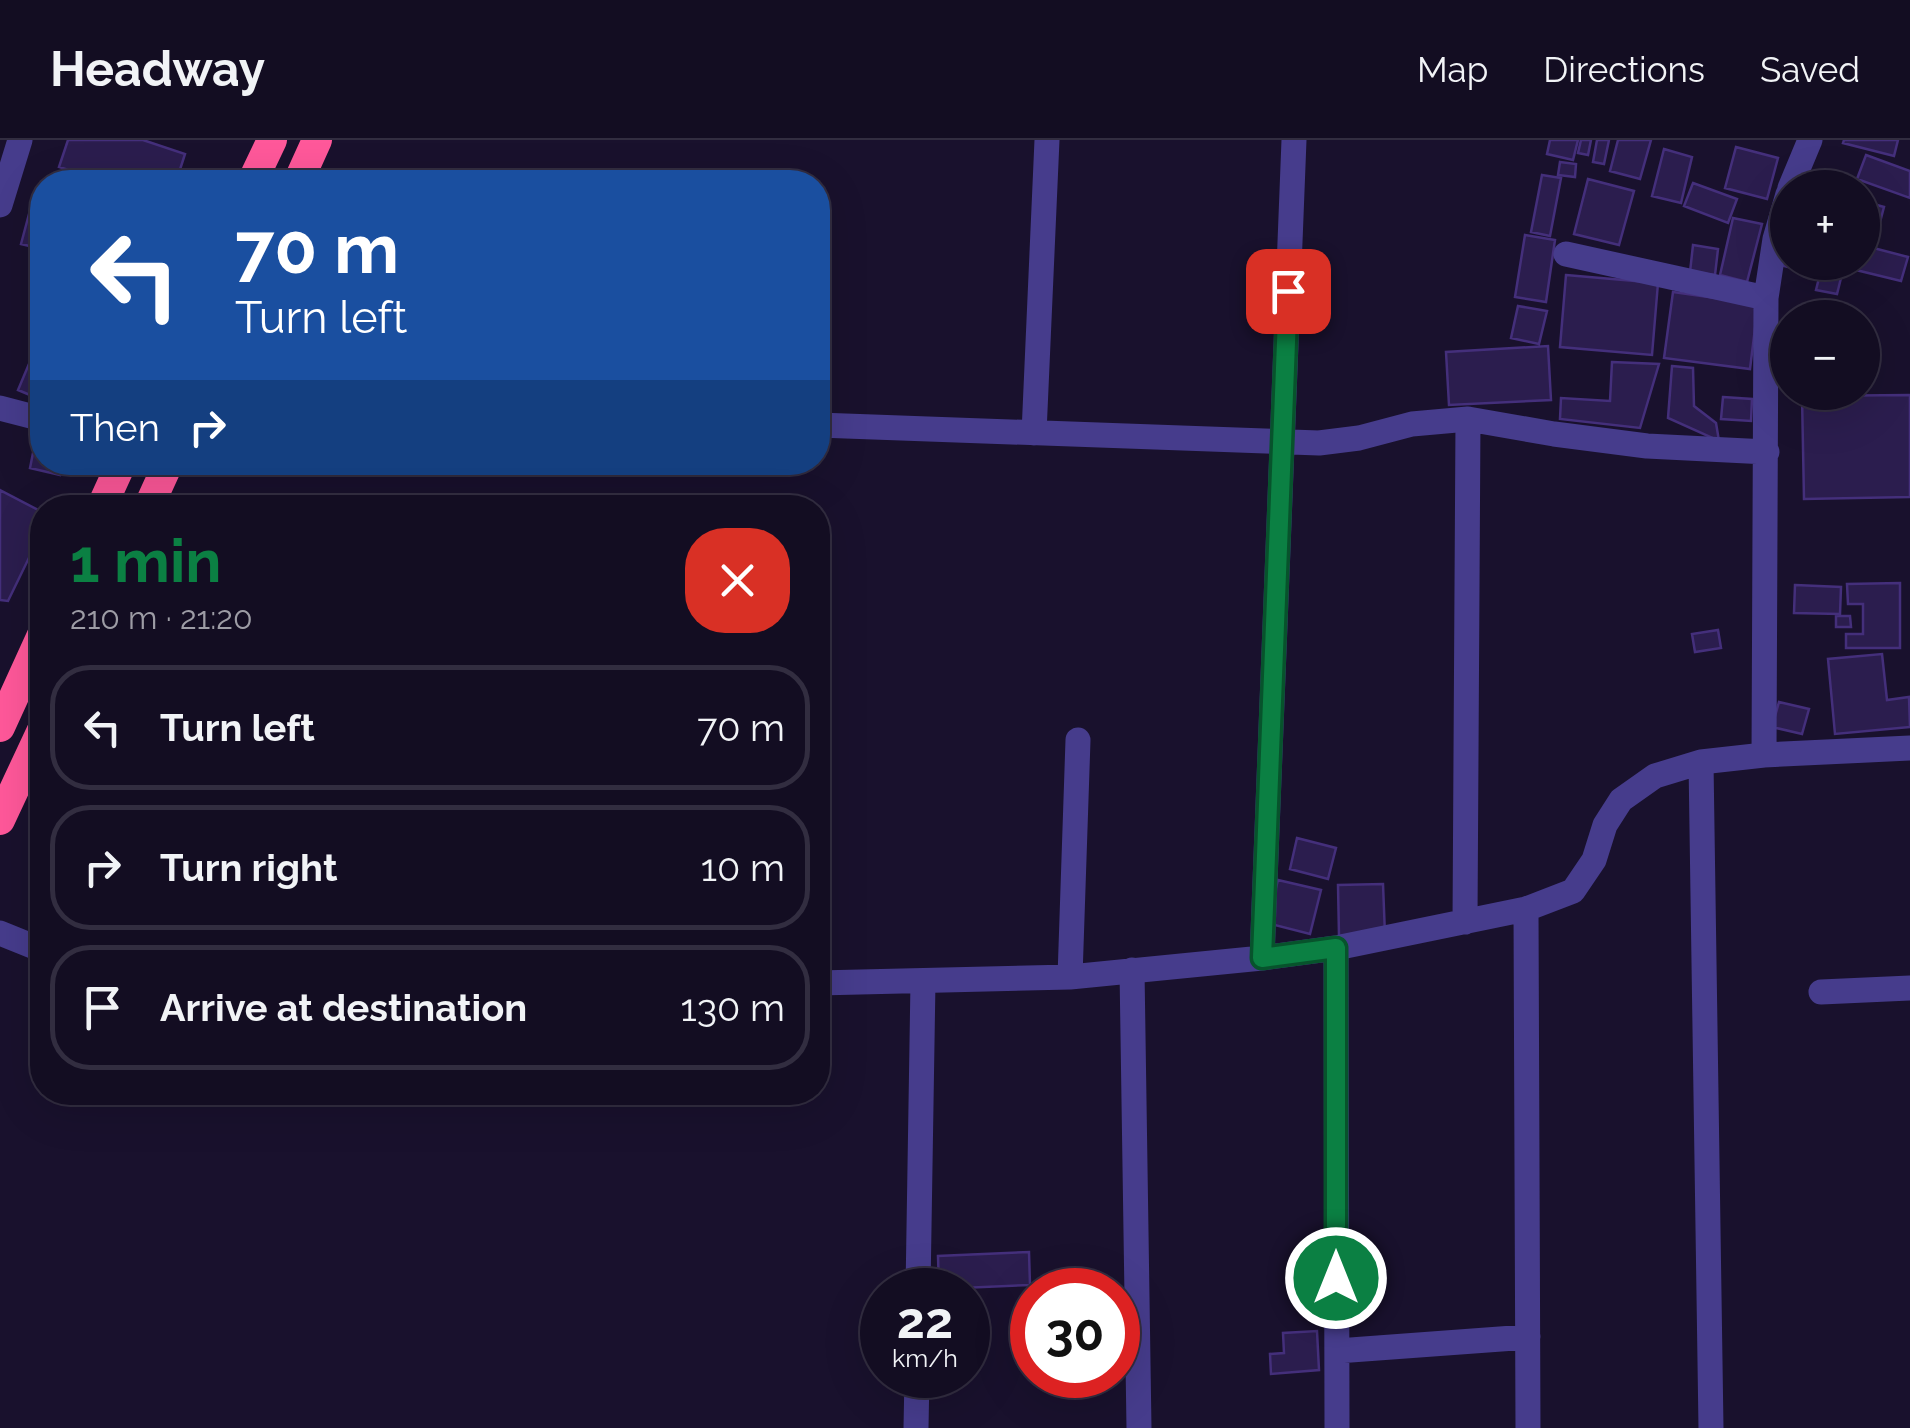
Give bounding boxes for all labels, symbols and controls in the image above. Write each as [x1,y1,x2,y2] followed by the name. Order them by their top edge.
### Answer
[50,41,265,97] text: Headway
[1417,49,1488,90] text: Map
[1543,49,1705,90] text: Directions
[1760,49,1860,90] text: Saved
[1770,170,1880,410] map controls
[1770,170,1880,280] button: +
[235,207,399,289] text: 70 m
[70,210,200,340] icon: left
[1246,249,1331,334] pin
[1261,264,1316,319] icon: arrive
[235,291,407,344] text: Turn left
[1770,300,1880,410] button: −
[180,400,235,455] icon: right
[70,405,160,450] text: Then
[70,526,221,596] text: 1 min
[685,528,790,633] button: close
[70,599,253,636] text: 210 m · 21:20
[75,700,130,755] icon: left
[160,705,315,750] text: Turn left
[697,705,785,750] text: 70 m
[75,840,130,895] icon: right
[160,845,337,890] text: Turn right
[701,845,785,890] text: 10 m
[75,980,130,1035] icon: arrive
[160,985,527,1030] text: Arrive at destination
[681,985,785,1030] text: 130 m
[1284,1226,1388,1330] position arrow
[1010,1268,1140,1398] speed limit sign: 30
[897,1291,953,1350] text: 22
[892,1343,958,1373] text: km/h

